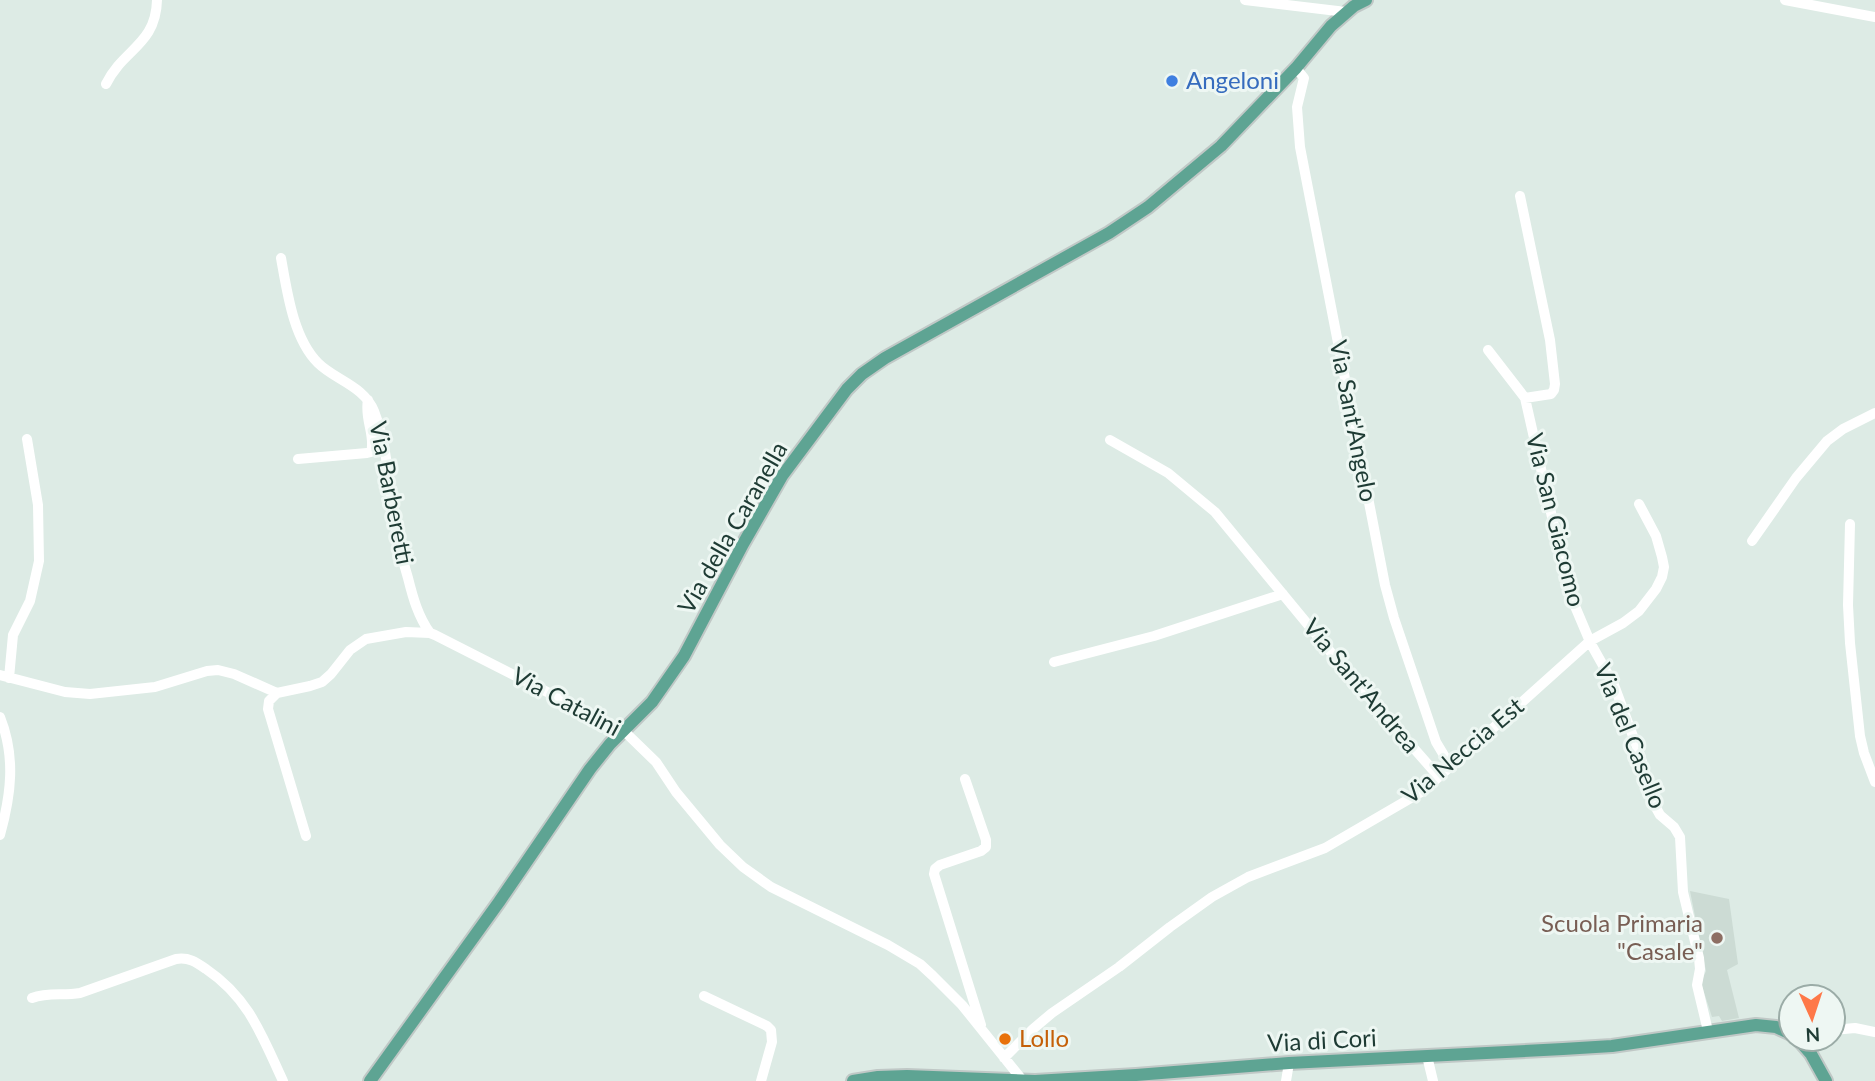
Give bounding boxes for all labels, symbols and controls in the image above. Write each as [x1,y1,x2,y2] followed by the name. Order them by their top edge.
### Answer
[1186,65,1279,94] place label: Angeloni
[1164,73,1180,89] marker: Angeloni
[1325,337,1384,504] street label: Via Sant'Angelo
[364,419,421,567] street label: Via Barberetti
[1521,430,1592,609] street label: Via San Giacomo
[671,436,793,618] street label: Via della Caranella
[1298,612,1427,758] street label: Via Sant'Andrea
[1589,659,1674,812] street label: Via del Casello
[507,660,626,741] street label: Via Catalini
[1395,690,1529,809] street label: Via Neccia Est
[1541,908,1703,965] place label: Scuola Primaria "Casale"
[1709,930,1725,946] marker: Scuola Primaria "Casale"
[1777,983,1847,1053] north arrow
[1267,1022,1377,1057] street label: Via di Cori
[1019,1023,1069,1052] place label: Lollo
[1805,1024,1821,1047] text: N
[997,1031,1013,1047] marker: Lollo

